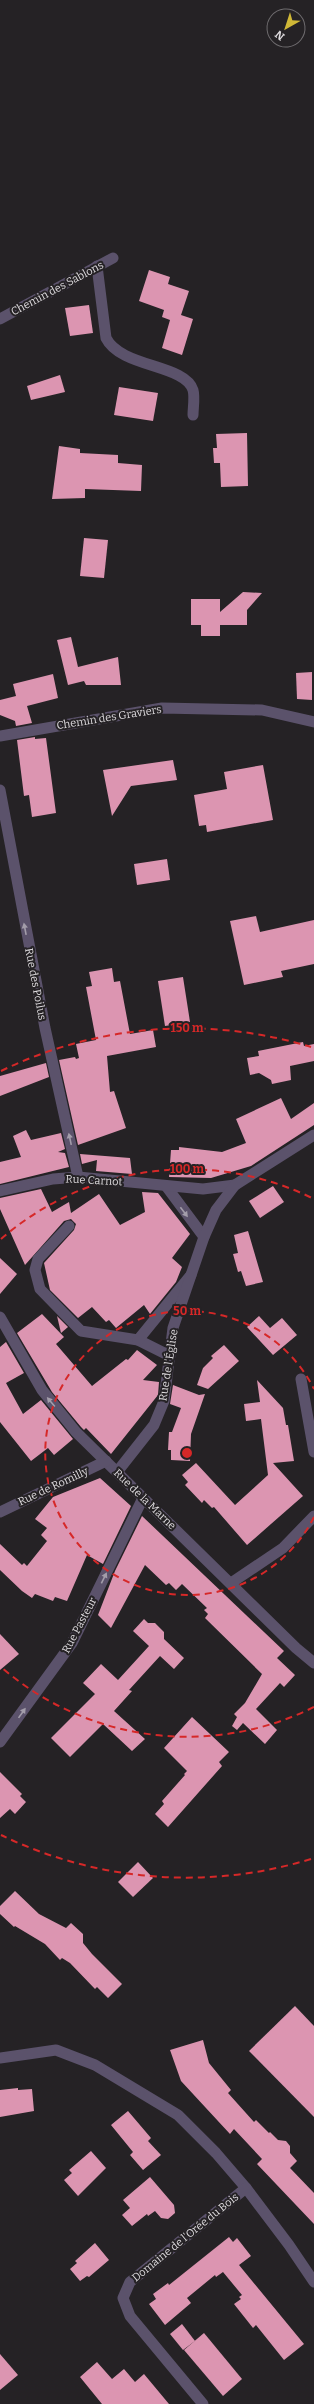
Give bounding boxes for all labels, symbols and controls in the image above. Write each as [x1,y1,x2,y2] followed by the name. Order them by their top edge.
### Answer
[266,8,306,48] north arrow
[272,27,287,43] text: N
[9,259,106,318] street label: Chemin des Sablons
[56,703,162,732] street label: Chemin des Graviers
[22,923,28,936] one-way arrow
[22,947,49,1021] street label: Rue des Poilus
[171,1021,204,1035] text: 150 m
[67,1133,73,1145] one-way arrow
[170,1162,205,1176] text: 100 m
[65,1173,123,1188] street label: Rue Carnot
[180,1206,189,1217] one-way arrow
[173,1304,201,1318] text: 50 m
[155,1328,181,1402] street label: Rue de l'Église
[47,1396,56,1407] one-way arrow
[180,1446,194,1460] centre of rings
[16,1464,91,1508] street label: Rue de Romilly
[111,1466,178,1532] street label: Rue de la Marne
[101,1572,107,1583] one-way arrow
[59,1595,100,1655] street label: Rue Pasteur
[18,1708,26,1719] one-way arrow
[129,2190,241,2284] street label: Domaine de l'Orée du Bois

